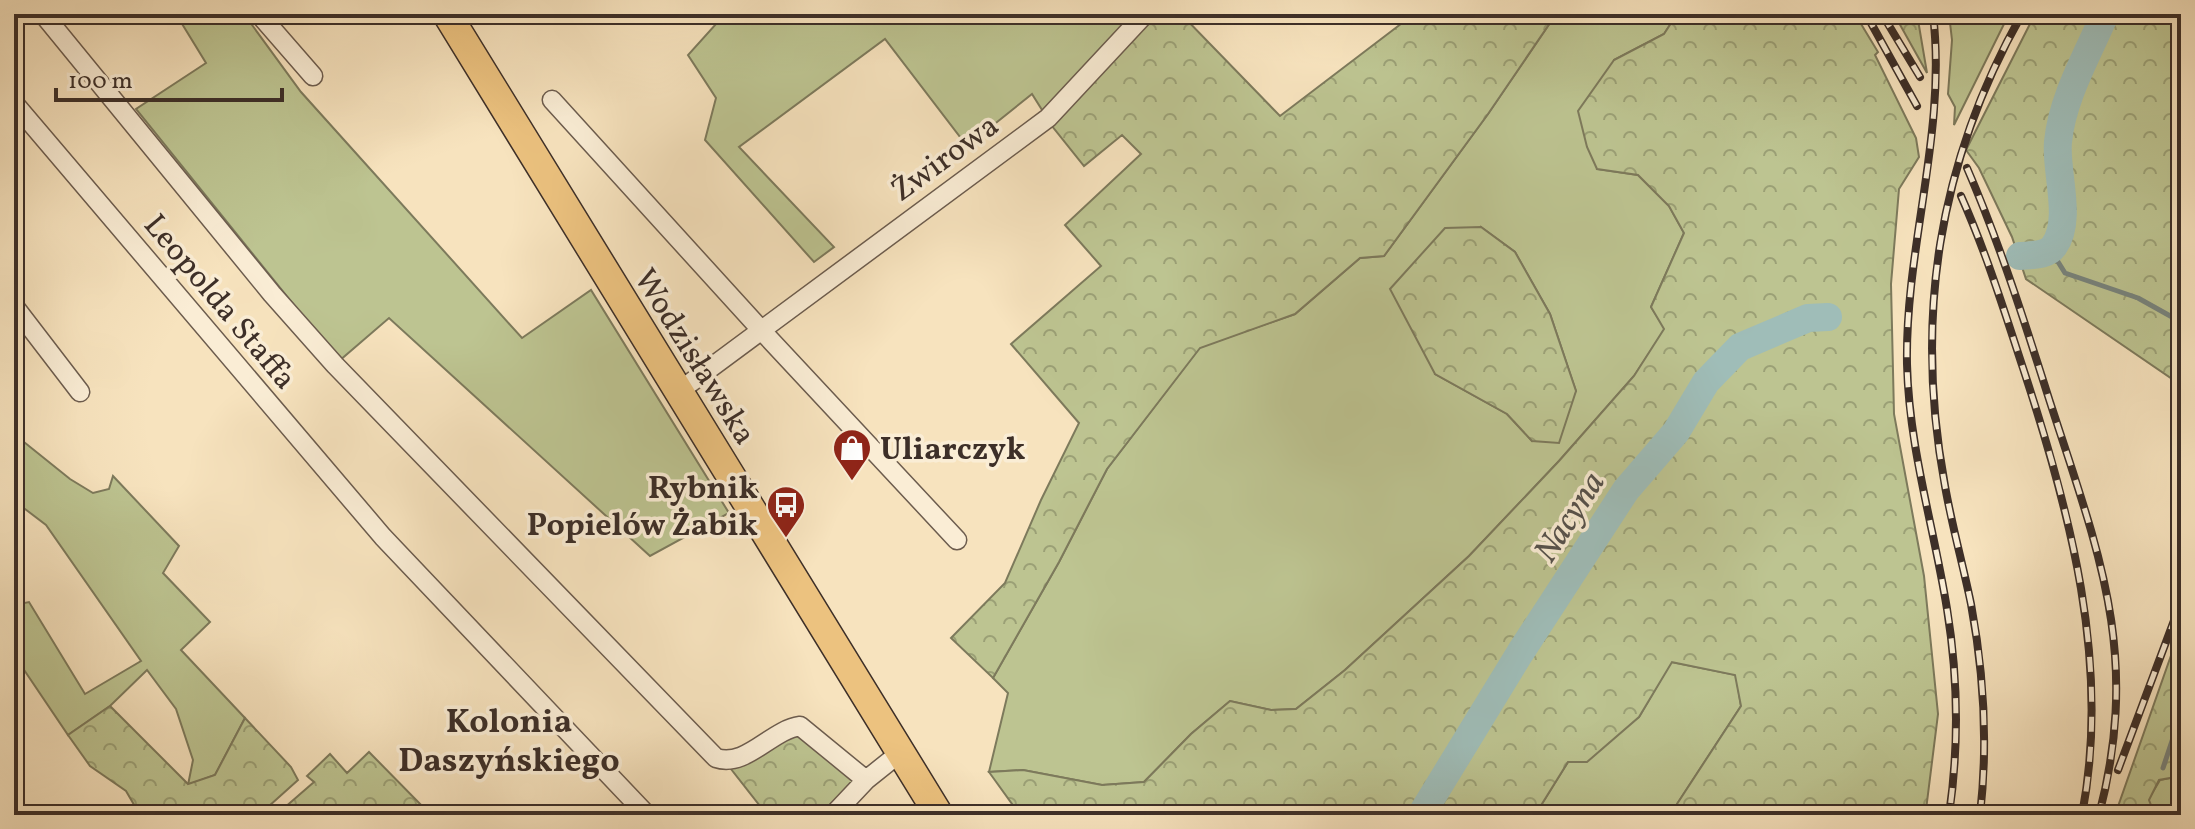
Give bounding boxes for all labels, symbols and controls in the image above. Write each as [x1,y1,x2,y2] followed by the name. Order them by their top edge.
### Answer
[56,52,282,102] scale bar
[68,65,133,99] text: 100 m
[883,105,1009,214] street label: Żwirowa
[132,206,305,400] street label: Leopolda Staffa
[622,261,765,454] street label: Wodzisławska
[831,427,873,482] shop icon: Uliarczyk
[880,429,1025,473] place label: Uliarczyk
[1524,463,1618,573] water label: Nacyna
[527,468,758,549] place label: Rybnik Popielów Żabik
[765,484,807,539] bus stop icon: Rybnik Popielów Żabik
[398,700,620,786] district label: Kolonia Daszyńskiego

